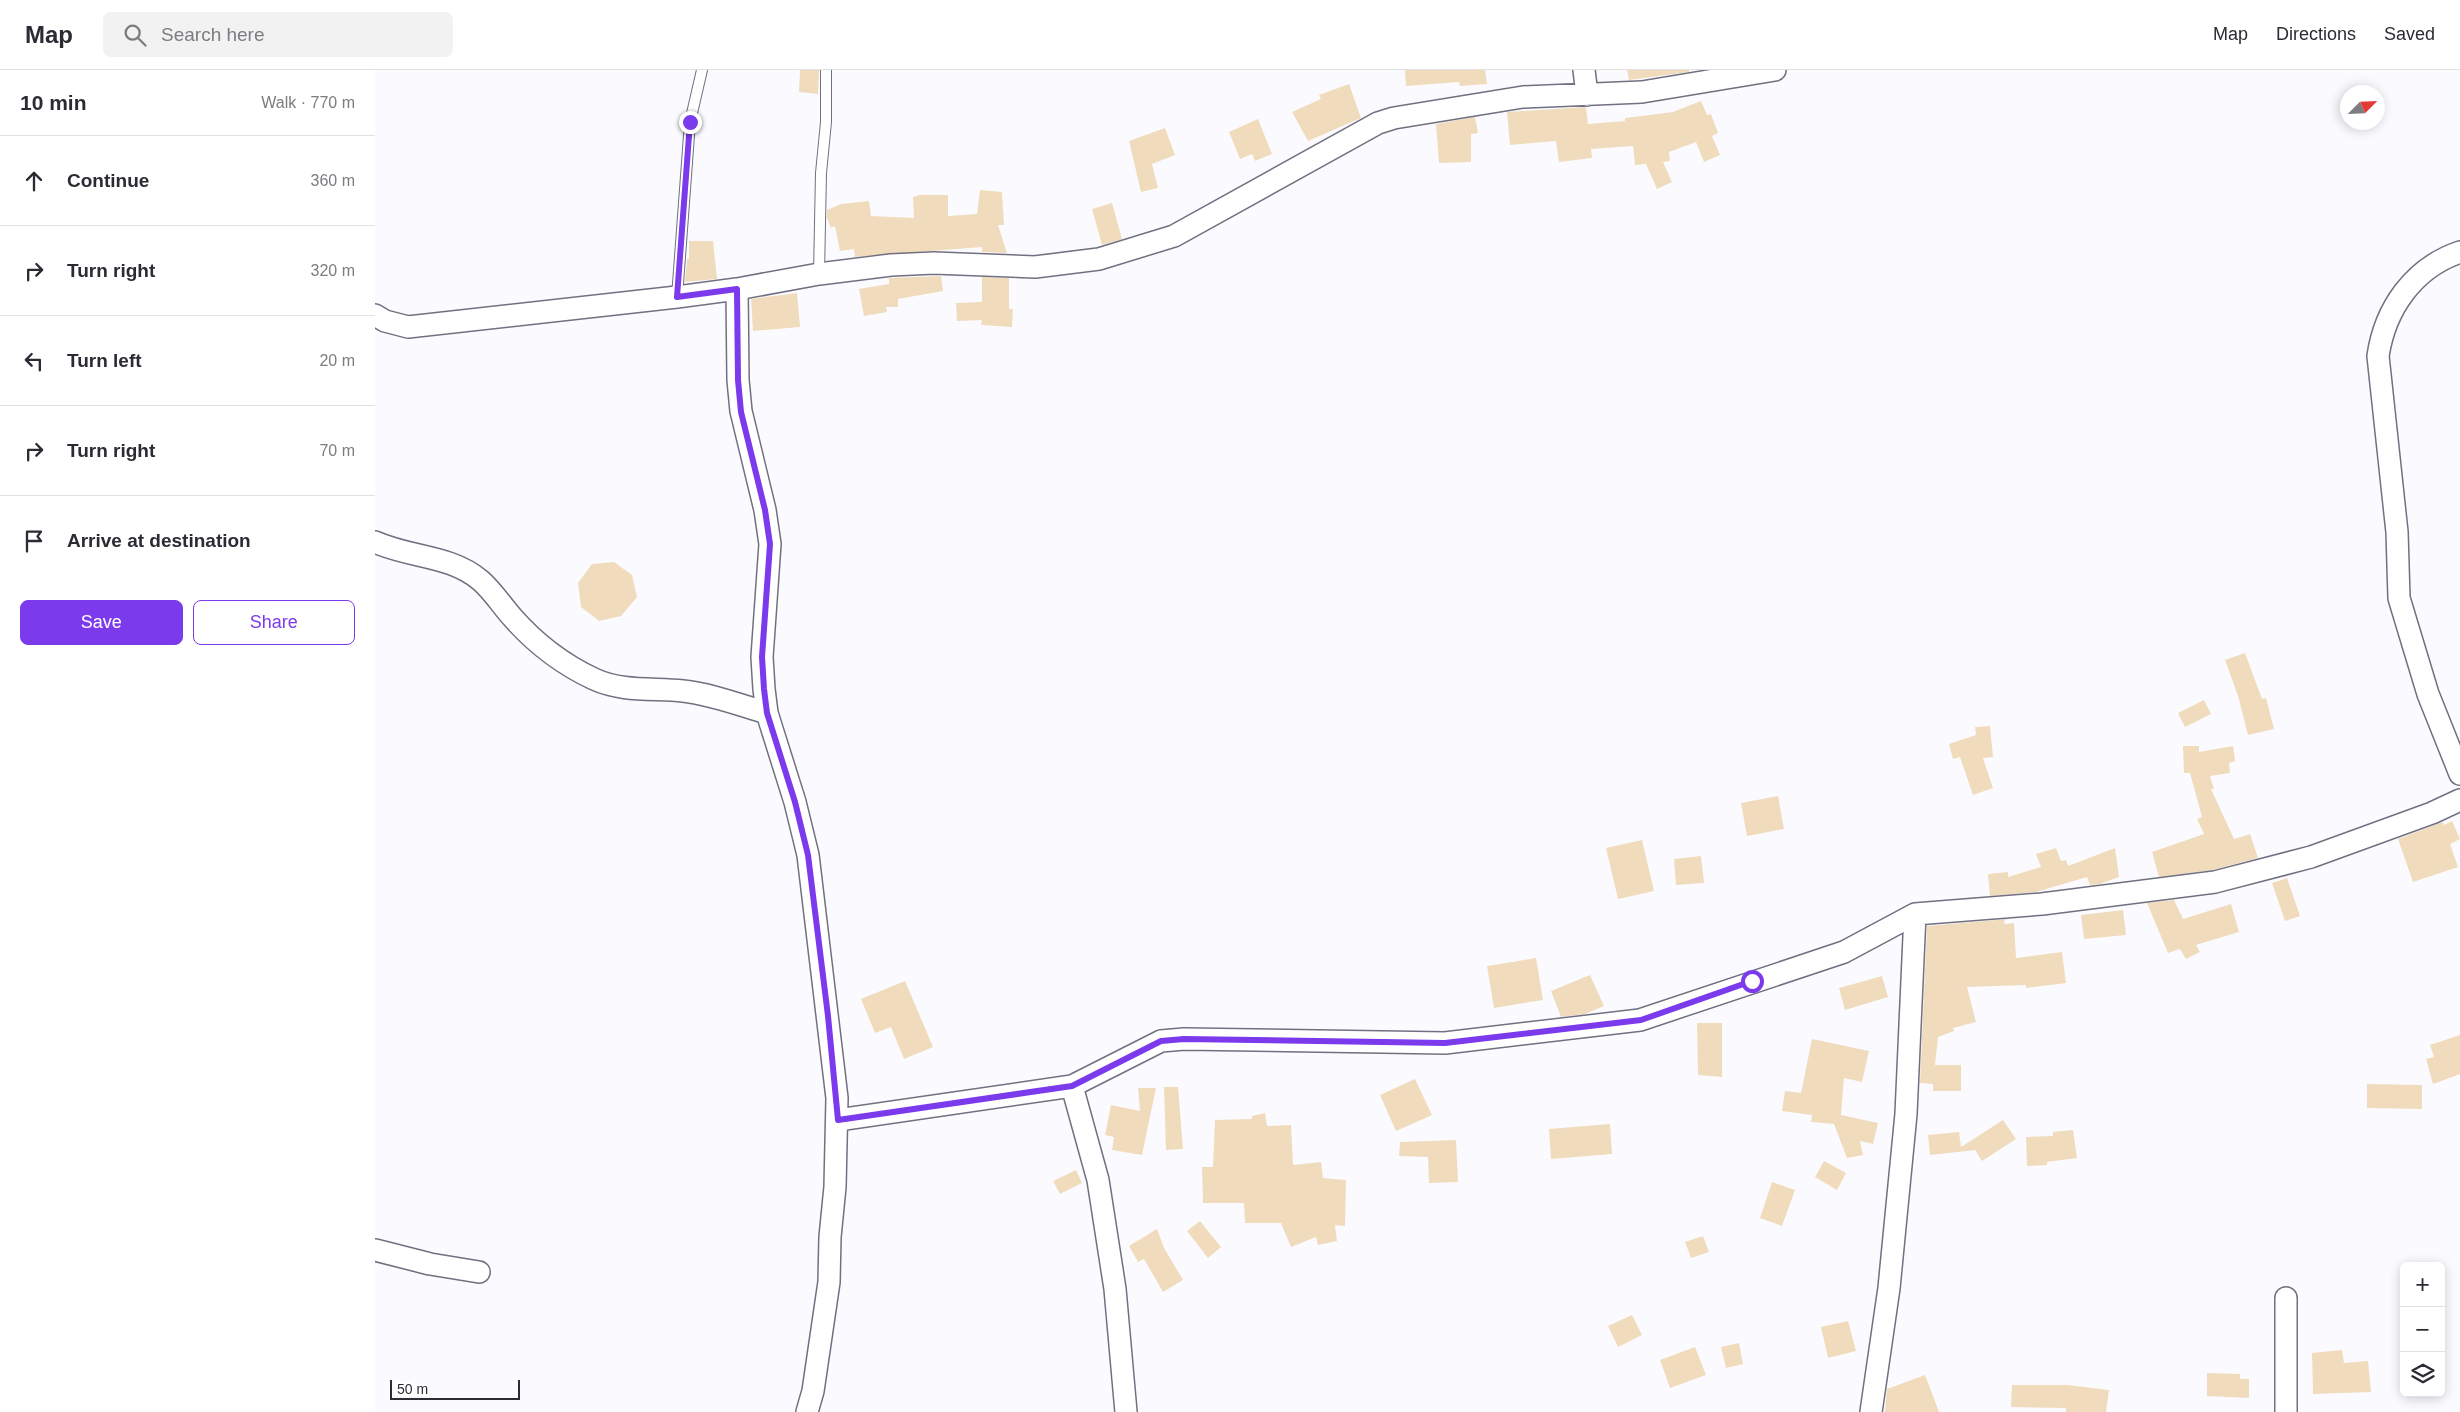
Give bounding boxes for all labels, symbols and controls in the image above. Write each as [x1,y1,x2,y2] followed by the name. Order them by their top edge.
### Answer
[103,12,453,57] search box
[25,21,73,48] text: Map
[121,21,149,49] icon: search
[161,24,265,45] text: Search here
[2213,24,2248,44] text: Map
[2276,24,2356,44] text: Directions
[2384,24,2435,44] text: Saved
[2340,85,2385,130] north arrow
[20,91,87,114] text: 10 min
[261,94,355,111] text: Walk · 770 m
[679,111,702,134] route end
[20,167,48,195] icon: ahead
[67,170,149,191] text: Continue
[311,172,355,189] text: 360 m
[20,257,48,285] icon: right
[67,260,155,281] text: Turn right
[311,262,355,279] text: 320 m
[20,347,48,375] icon: left
[67,350,142,371] text: Turn left
[319,352,355,369] text: 20 m
[20,437,48,465] icon: right
[67,440,155,461] text: Turn right
[319,442,355,459] text: 70 m
[20,527,48,555] icon: arrive
[67,530,251,551] text: Arrive at destination
[20,600,183,645] button: Save
[193,600,355,645] button: Share
[1741,970,1764,993] route start
[2400,1262,2445,1397] map controls
[2400,1262,2445,1307] button: +
[2400,1307,2445,1352] button: −
[2400,1352,2445,1397] button: layers
[390,1377,520,1400] scale bar
[397,1381,428,1397] text: 50 m

